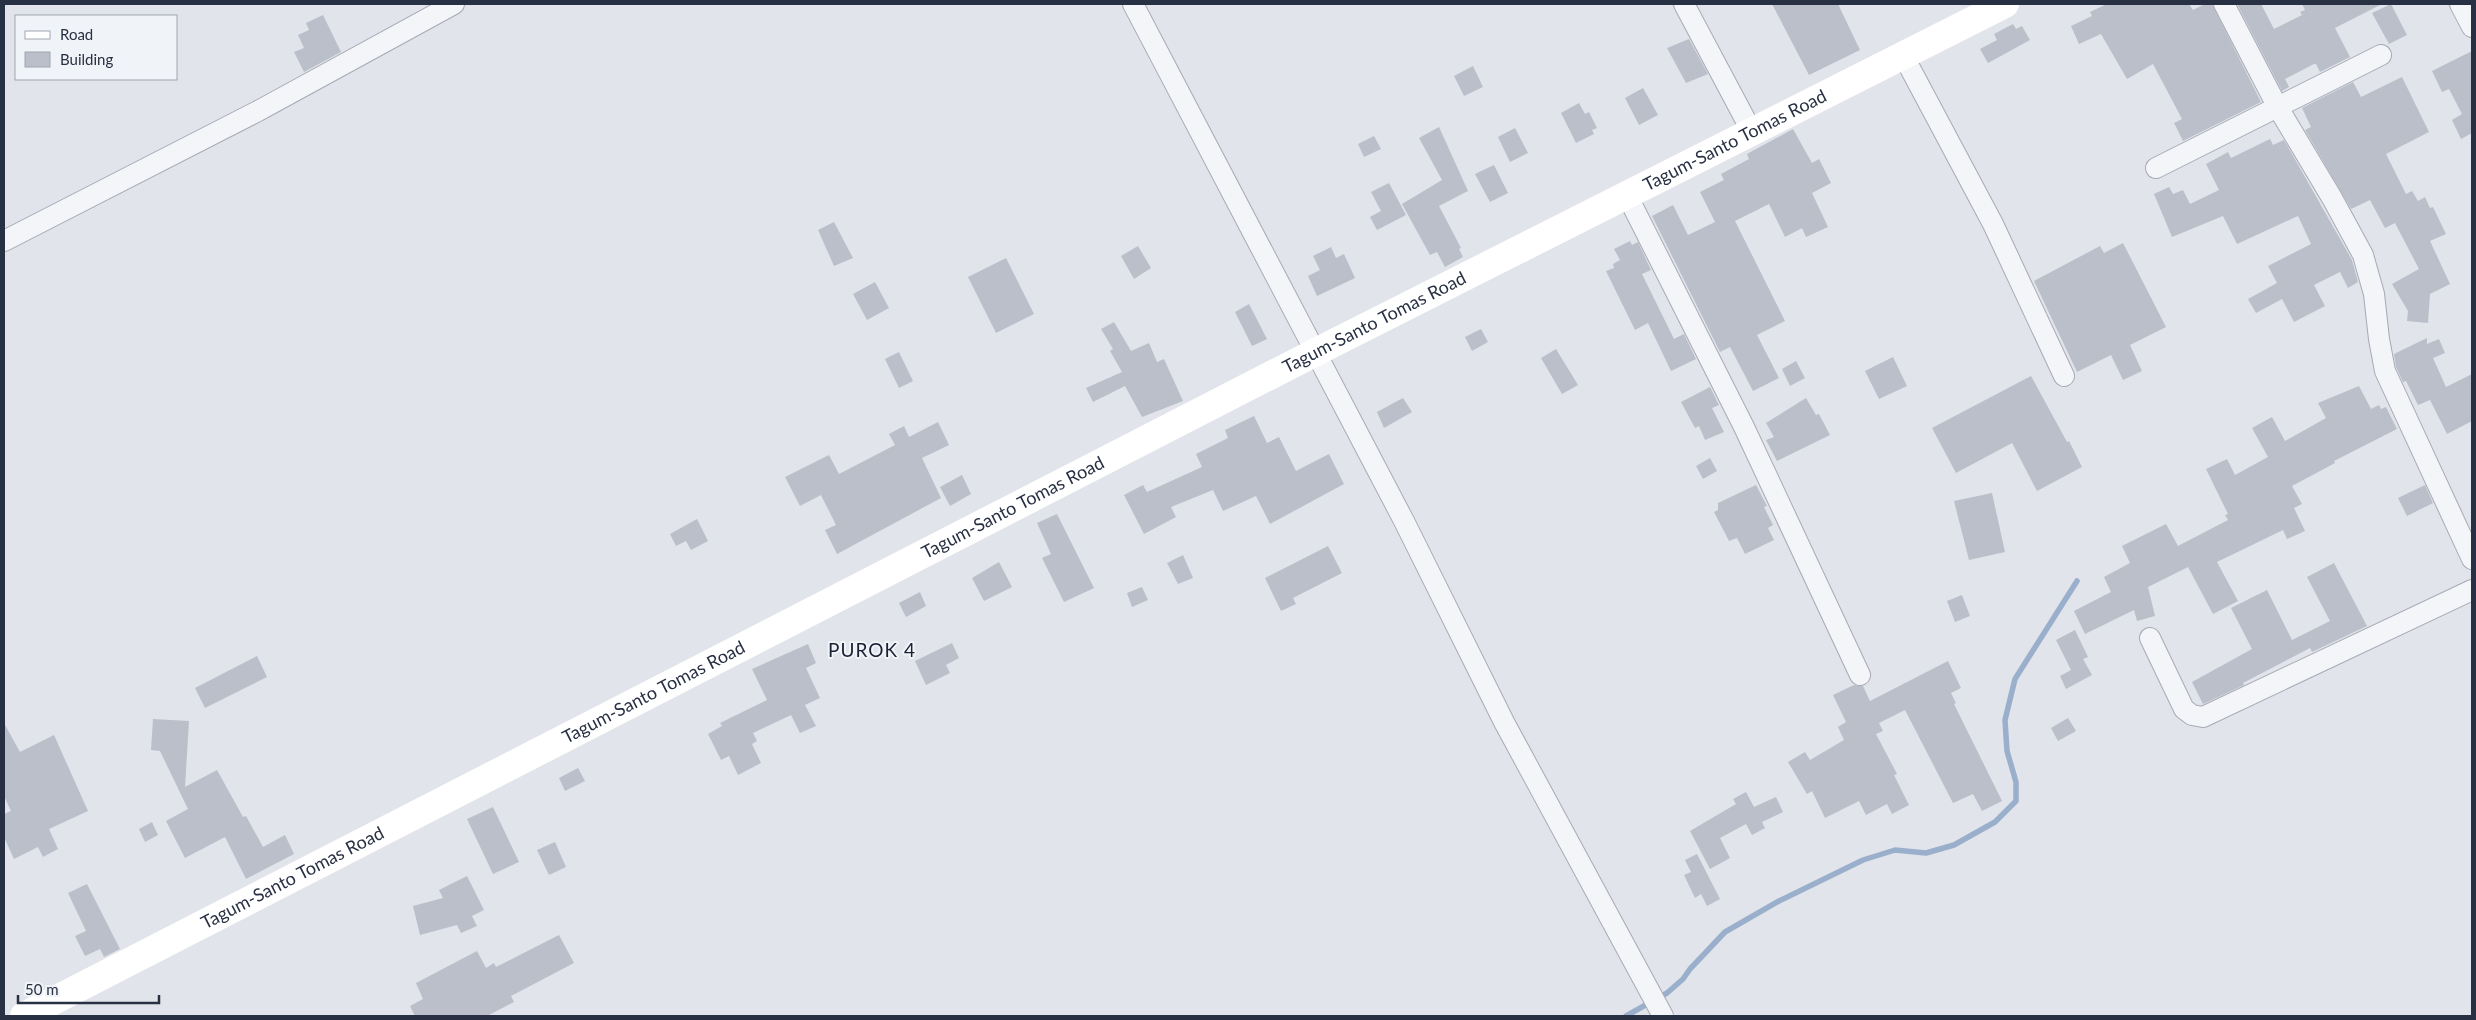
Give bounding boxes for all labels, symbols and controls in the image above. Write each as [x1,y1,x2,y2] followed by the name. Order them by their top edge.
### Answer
[15,15,178,80] legend
[60,25,93,43] text: Road
[60,50,113,68] text: Building
[1639,84,1830,195] street label: Tagum-Santo Tomas Road
[1279,266,1469,377] street label: Tagum-Santo Tomas Road
[917,451,1108,563] street label: Tagum-Santo Tomas Road
[558,635,748,748] street label: Tagum-Santo Tomas Road
[828,638,916,661] district label: PUROK 4
[197,821,387,933] street label: Tagum-Santo Tomas Road
[18,972,159,1004] scale bar
[25,980,59,998] text: 50 m

